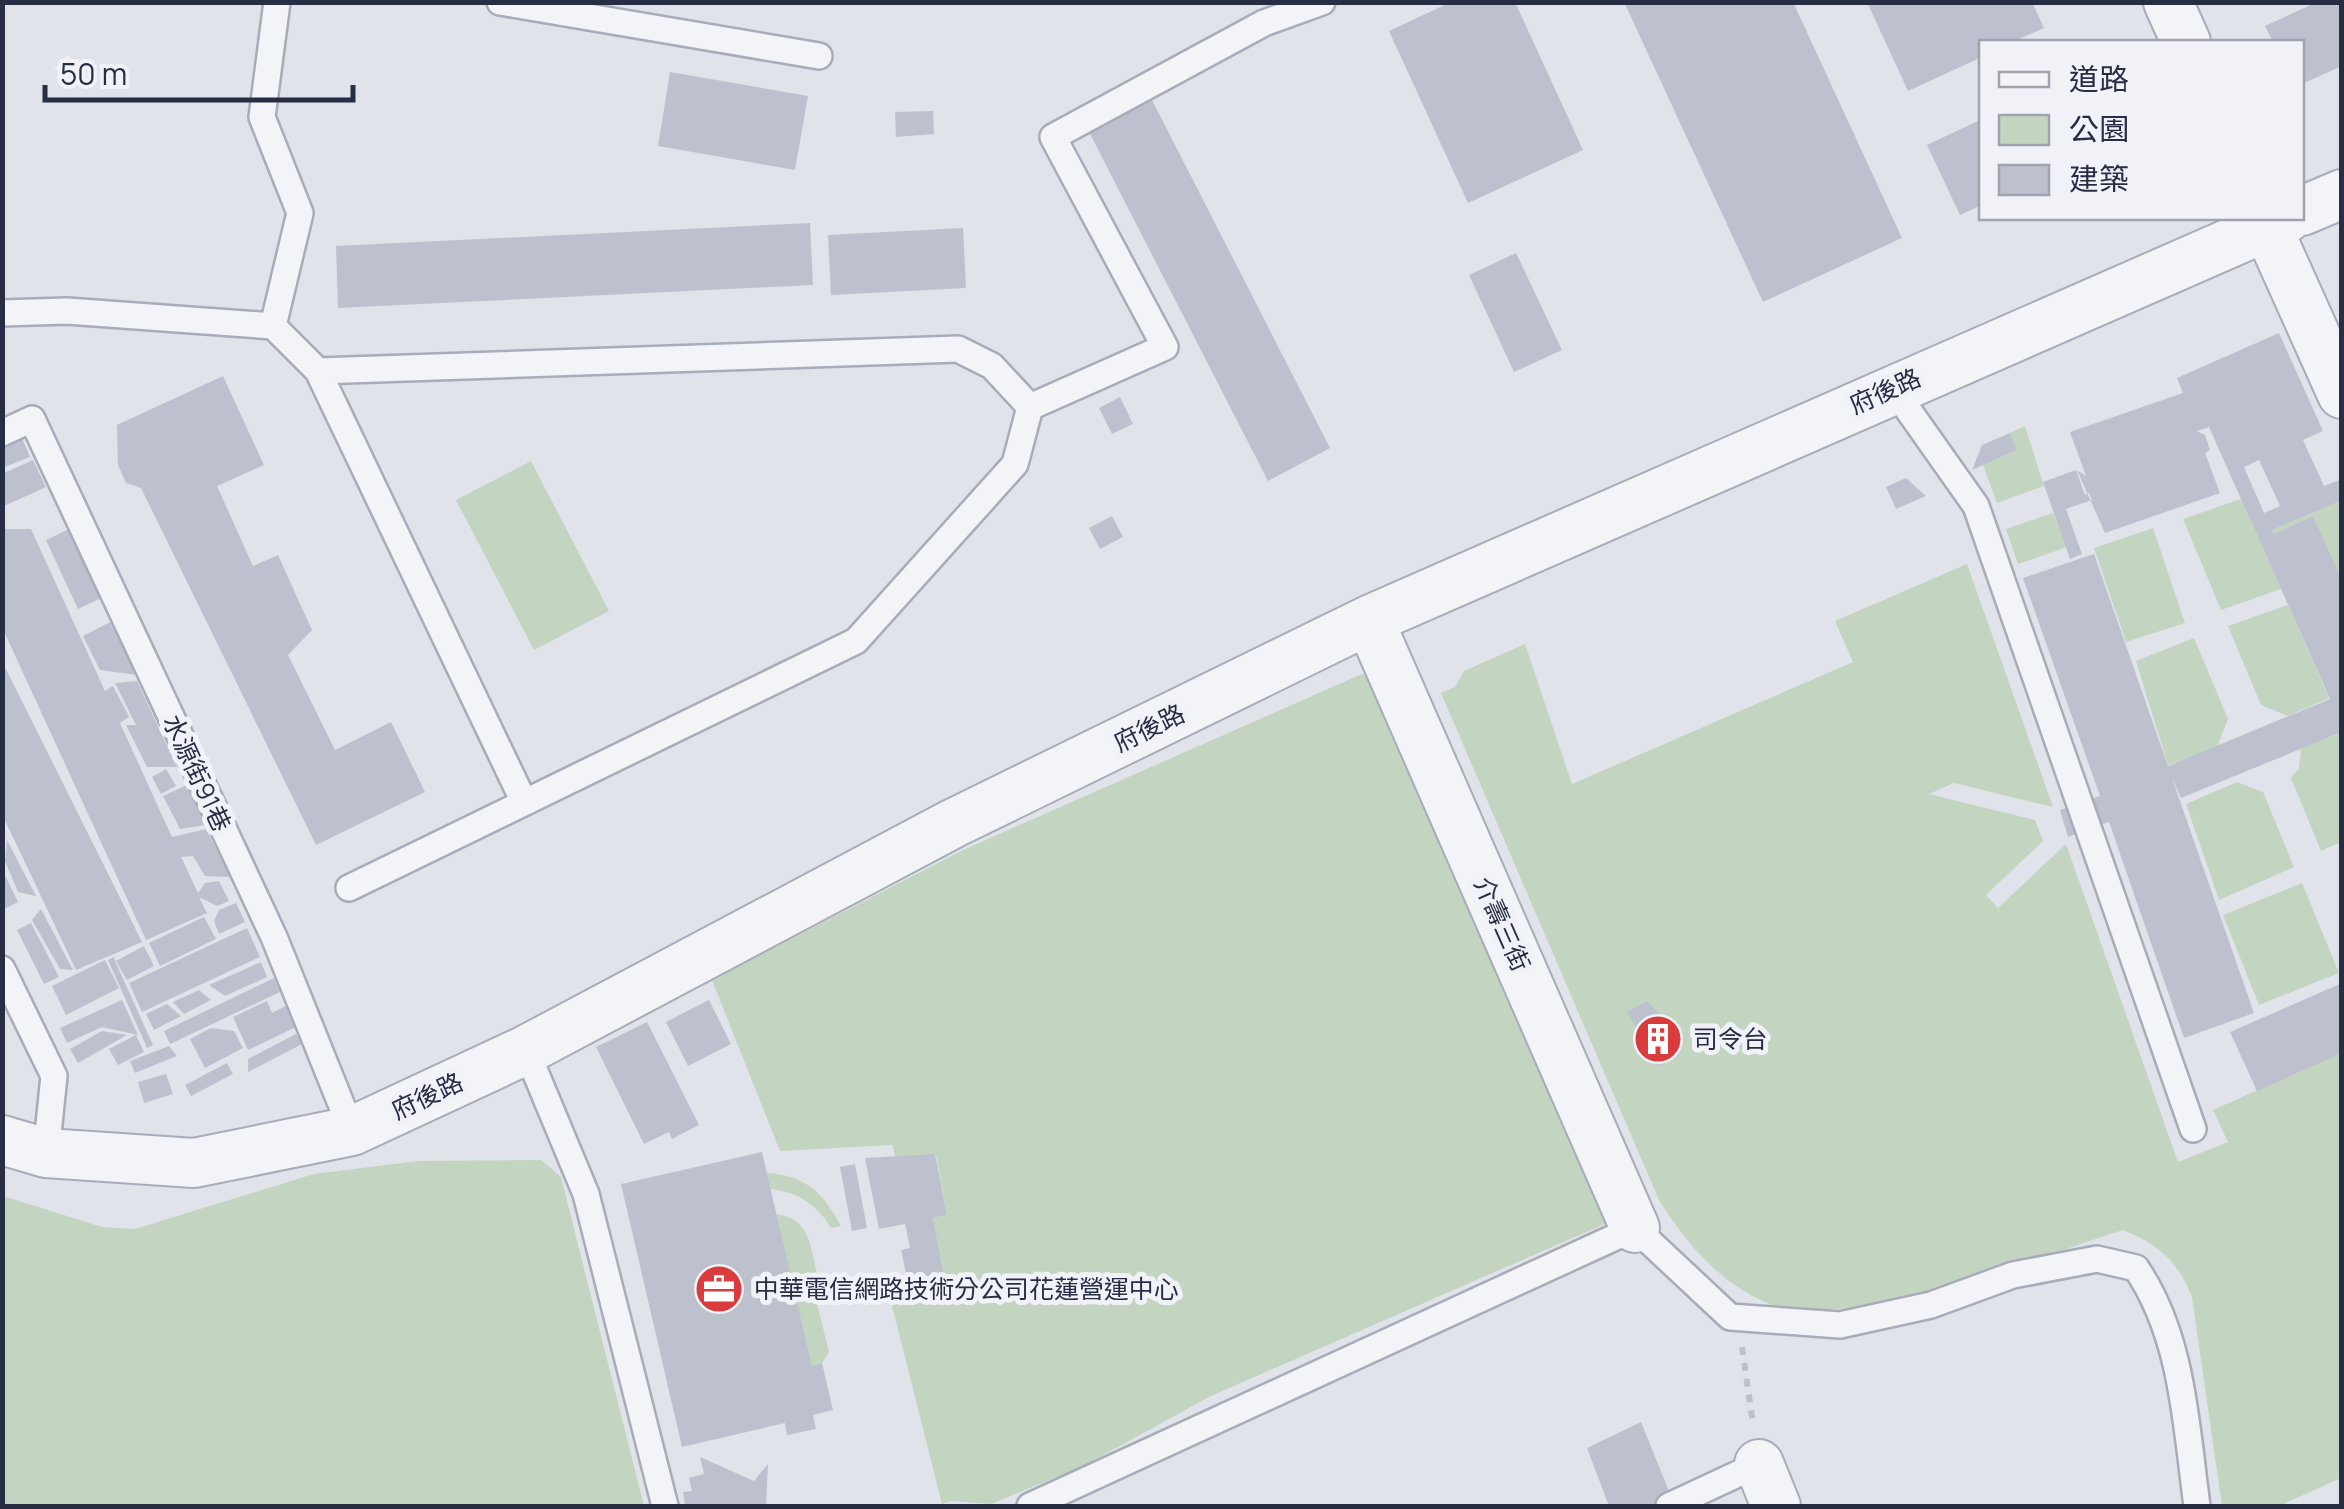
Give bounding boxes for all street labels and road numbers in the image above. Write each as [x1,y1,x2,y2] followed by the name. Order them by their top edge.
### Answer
[1843,359,1926,422] street label: 府後路
[1107,695,1190,760] street label: 府後路
[155,709,240,837] street label: 水源街91巷
[1466,871,1539,977] street label: 介壽三街
[385,1064,468,1127] street label: 府後路

